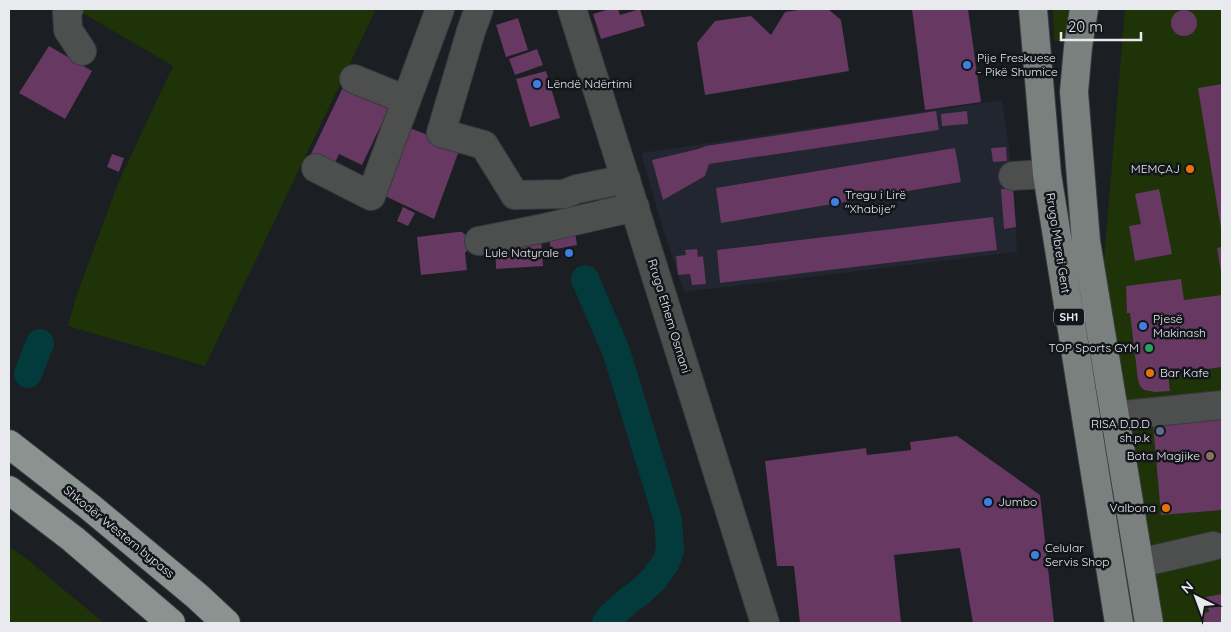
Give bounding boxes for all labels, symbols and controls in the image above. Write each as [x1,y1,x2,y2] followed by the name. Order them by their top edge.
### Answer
[1061,10,1141,42] scale bar
[1068,17,1103,36] text: 20 m
[977,50,1058,79] place label: Pije Freskuese - Pikë Shumice
[961,59,973,71] marker: Pije Freskuese - Pikë Shumice
[547,76,632,91] place label: Lëndë Ndërtimi
[531,78,543,90] marker: Lëndë Ndërtimi
[1131,161,1180,176] place label: MEMÇAJ
[1184,163,1196,175] marker: MEMÇAJ
[845,187,906,216] place label: Tregu i Lirë "Xhabije"
[1043,192,1074,294] street label: Rruga Mbreti Gent
[829,196,841,208] marker: Tregu i Lirë "Xhabije"
[485,245,559,260] place label: Lule Natyrale
[563,247,575,259] marker: Lule Natyrale
[645,257,694,375] street label: Rruga Ethem Osmani
[1054,308,1084,326] road number: SH1
[1153,311,1206,340] place label: Pjesë Makinash
[1137,320,1149,332] marker: Pjesë Makinash
[1049,340,1139,355] place label: TOP Sports GYM
[1143,342,1155,354] marker: TOP Sports GYM
[1160,365,1209,380] place label: Bar Kafe
[1144,367,1156,379] marker: Bar Kafe
[1091,416,1150,445] place label: RISA D.D.D sh.p.k
[1154,425,1166,437] marker: RISA D.D.D sh.p.k
[1127,448,1200,463] place label: Bota Magjike
[1204,450,1216,462] marker: Bota Magjike
[61,482,178,581] street label: Shkodër Western bypass
[998,494,1037,509] place label: Jumbo
[982,496,994,508] marker: Jumbo
[1109,500,1156,515] place label: Valbona
[1160,502,1172,514] marker: Valbona
[1045,540,1110,569] place label: Celular Servis Shop
[1029,549,1041,561] marker: Celular Servis Shop
[1171,572,1221,622] north arrow
[1177,577,1197,597] text: N

